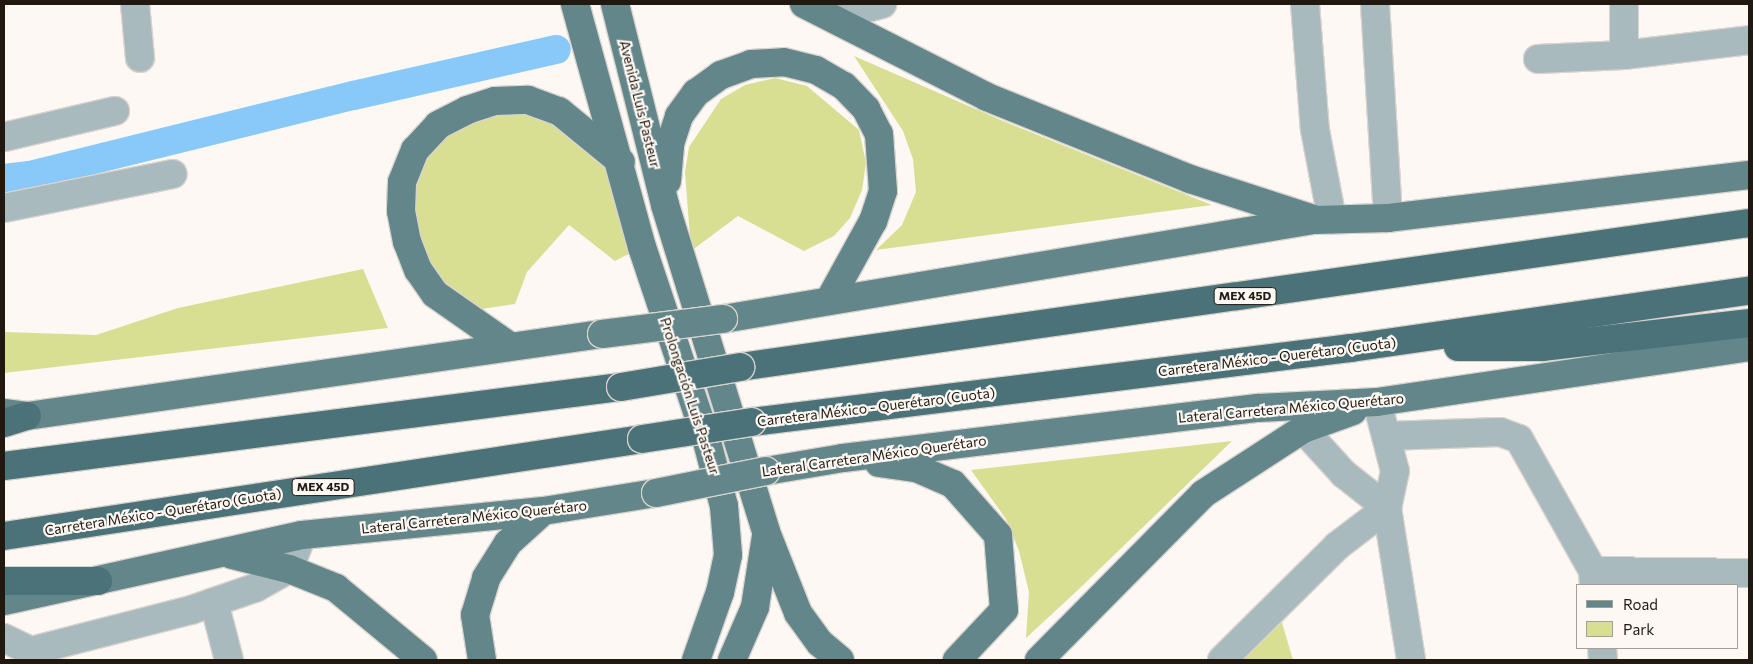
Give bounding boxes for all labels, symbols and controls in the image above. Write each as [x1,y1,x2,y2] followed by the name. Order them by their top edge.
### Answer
[616,39,664,169] street label: Avenida Luis Pasteur
[1212,286,1278,306] road number: MEX 45D
[657,315,723,477] street label: Prolongación Luis Pasteur
[1157,334,1397,380] street label: Carretera México - Querétaro (Cuota)
[756,384,996,430] street label: Carretera México - Querétaro (Cuota)
[1177,390,1405,426] street label: Lateral Carretera México Querétaro
[761,432,987,480] street label: Lateral Carretera México Querétaro
[290,478,356,497] road number: MEX 45D
[43,485,283,539] street label: Carretera México - Querétaro (Cuota)
[360,497,588,537] street label: Lateral Carretera México Querétaro
[1576,584,1738,649] legend
[1623,595,1658,613] text: Road
[1623,620,1654,638] text: Park

